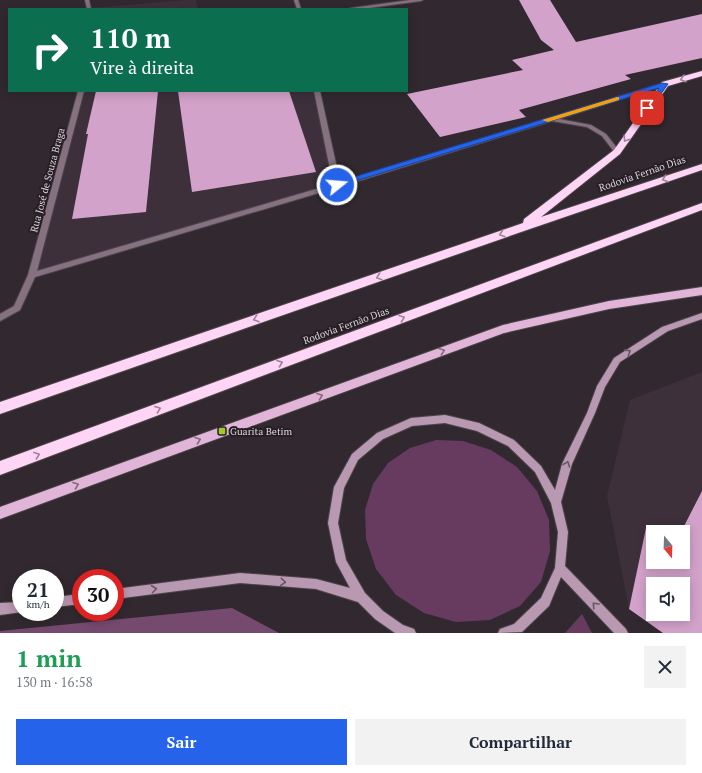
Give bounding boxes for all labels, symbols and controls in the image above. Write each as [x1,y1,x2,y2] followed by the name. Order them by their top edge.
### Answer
[90,19,171,56] text: 110 m
[24,24,76,76] icon: right
[90,55,194,79] text: Vire à direita
[680,74,687,83] one-way arrow
[630,91,664,125] pin
[636,97,658,119] icon: arrive
[27,126,68,234] street label: Rua José de Souza Braga
[623,135,631,142] one-way arrow
[597,153,687,194] street label: Rodovia Fernão Dias
[316,164,358,206] position arrow
[662,174,669,183] one-way arrow
[499,229,506,238] one-way arrow
[376,272,383,280] one-way arrow
[301,304,391,347] street label: Rodovia Fernão Dias
[398,314,405,323] one-way arrow
[253,315,260,323] one-way arrow
[439,347,446,355] one-way arrow
[624,350,631,357] one-way arrow
[277,360,284,368] one-way arrow
[317,392,324,400] one-way arrow
[155,405,162,414] one-way arrow
[230,425,293,438] place label: Guarita Betim
[217,426,227,436] marker: Guarita Betim
[195,437,202,445] one-way arrow
[33,451,40,459] one-way arrow
[562,461,571,468] one-way arrow
[72,482,79,490] one-way arrow
[646,525,690,569] north arrow
[646,525,690,621] map controls
[72,569,124,621] speed limit sign: 30
[27,576,49,603] text: 21
[280,577,286,586] one-way arrow
[646,577,690,621] button: sound
[151,585,157,594] one-way arrow
[26,598,50,611] text: km/h
[592,602,600,610] one-way arrow
[16,642,82,674] text: 1 min
[644,646,686,688] button: close
[16,673,93,691] text: 130 m · 16:58
[16,719,347,765] button: Sair
[355,719,686,765] button: Compartilhar

